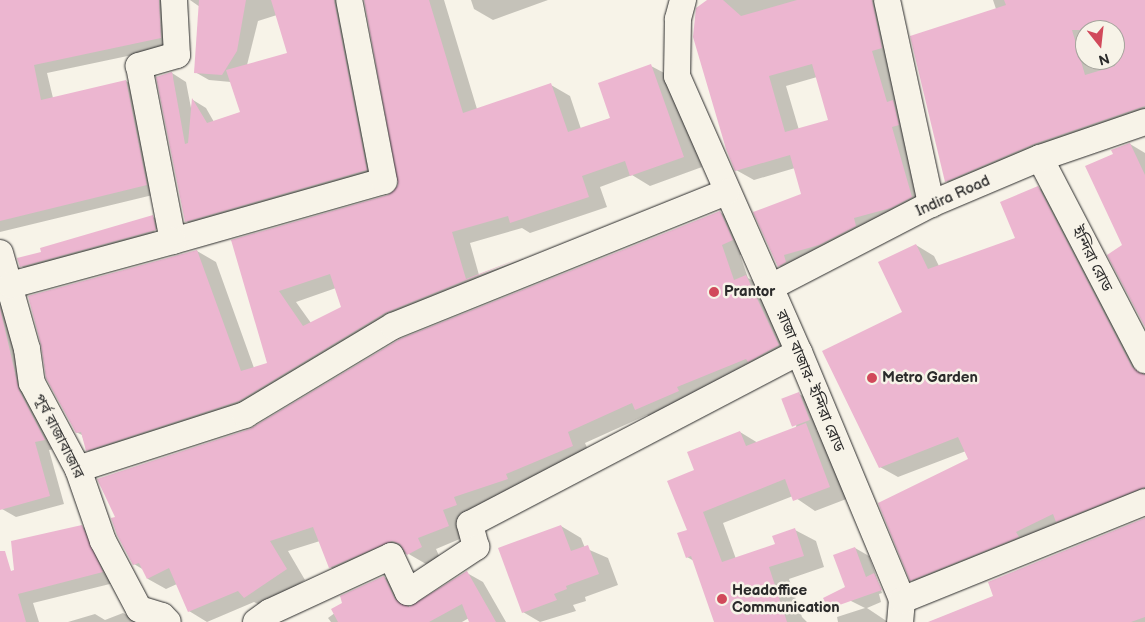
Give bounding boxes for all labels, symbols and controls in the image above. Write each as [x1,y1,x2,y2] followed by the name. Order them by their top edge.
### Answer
[1075,20,1125,70] north arrow
[1097,49,1111,69] text: N
[913,172,993,220] street label: Indira Road
[1068,223,1116,295] street label: ইন্দিরা রোড
[724,283,775,301] place label: Prantor
[708,286,720,298] marker: Prantor
[772,307,848,455] street label: রাজা বাজার- ইন্দিরা রোড
[882,369,978,387] place label: Metro Garden
[866,372,878,384] marker: Metro Garden
[30,391,88,481] street label: পূর্ব রাজাবাজার
[732,581,840,616] place label: Headoffice Communication
[716,593,728,605] marker: Headoffice Communication

